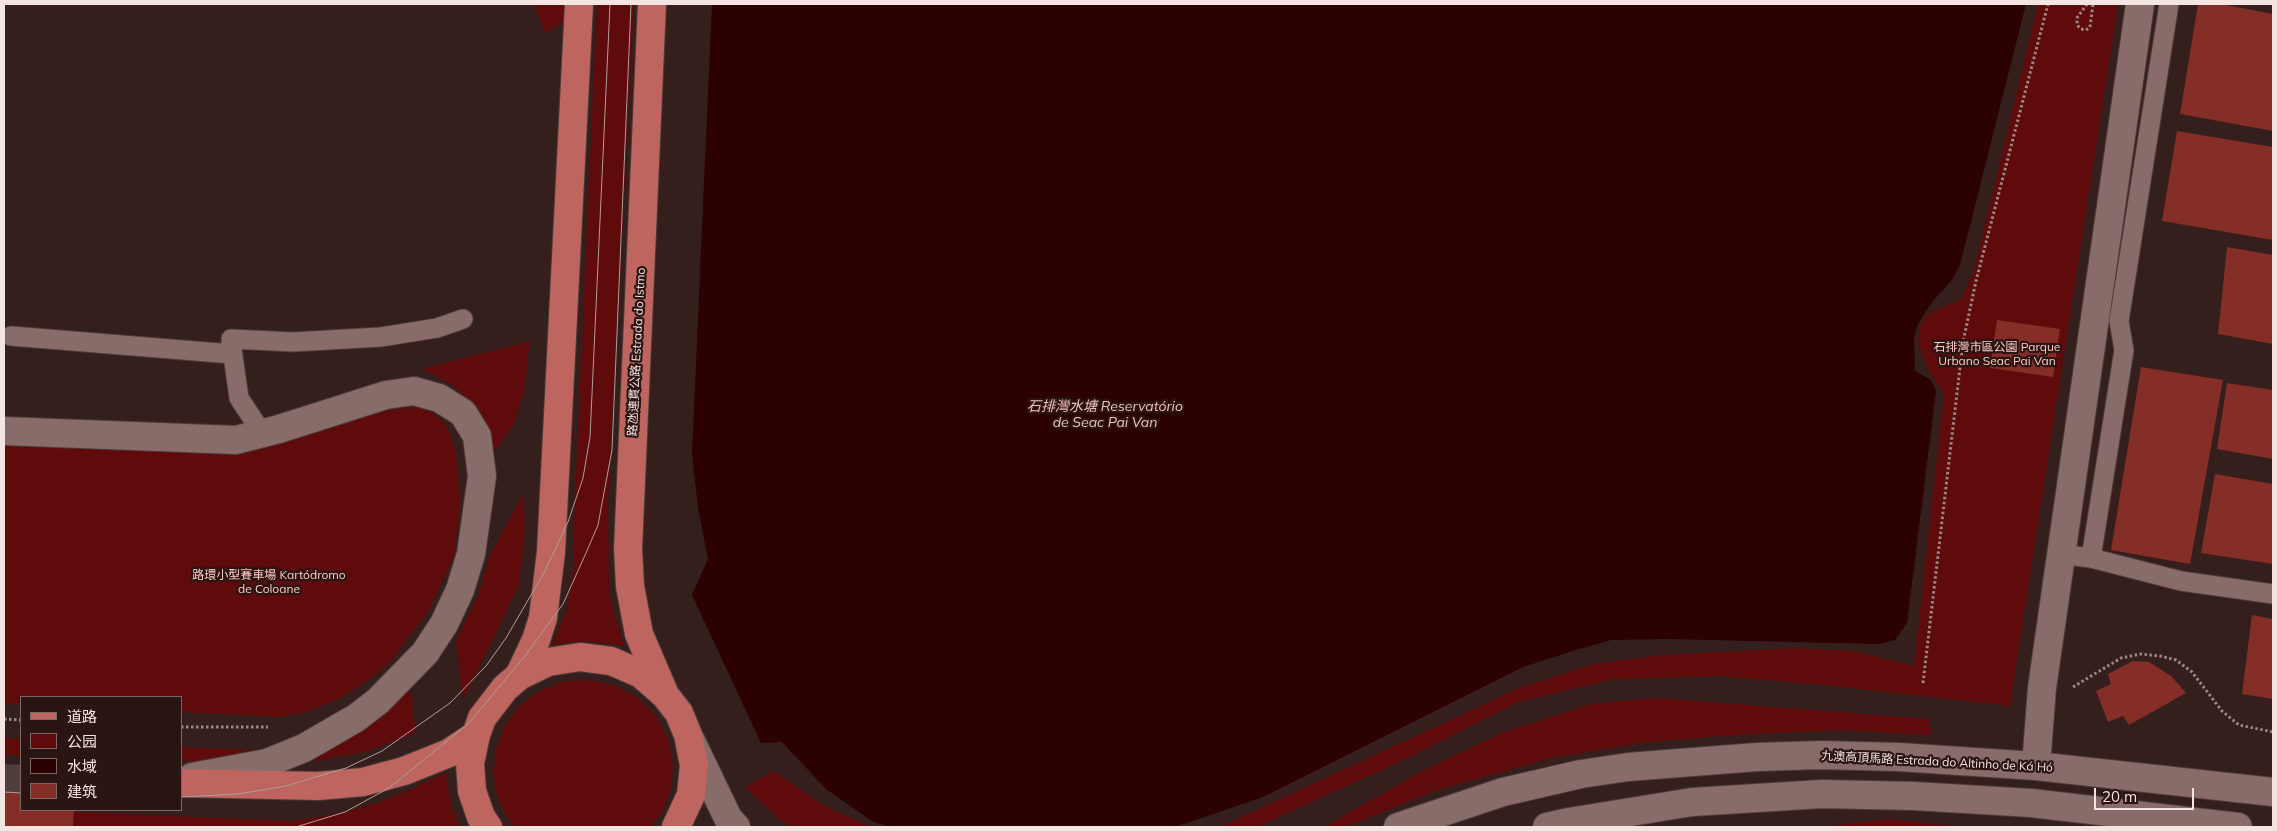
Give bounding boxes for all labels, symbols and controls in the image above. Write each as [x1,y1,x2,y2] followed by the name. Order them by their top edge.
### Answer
[625,267,649,437] street label: 路氹連貫公路 Estrada do Istmo
[1934,340,2060,368] park label: 石排灣市區公園 Parque Urbano Seac Pai Van
[1027,399,1183,432] water label: 石排灣水塘 Reservatório de Seac Pai Van
[192,568,346,596] park label: 路環小型賽車場 Kartódromo de Coloane
[20,696,182,811] legend
[67,707,97,726] text: 道路
[67,732,97,751] text: 公园
[1821,749,2053,775] street label: 九澳高頂馬路 Estrada do Altinho de Ká Hó
[67,757,97,776] text: 水域
[2097,778,2197,810] scale bar
[67,782,97,801] text: 建筑
[2102,787,2137,806] text: 20 m

